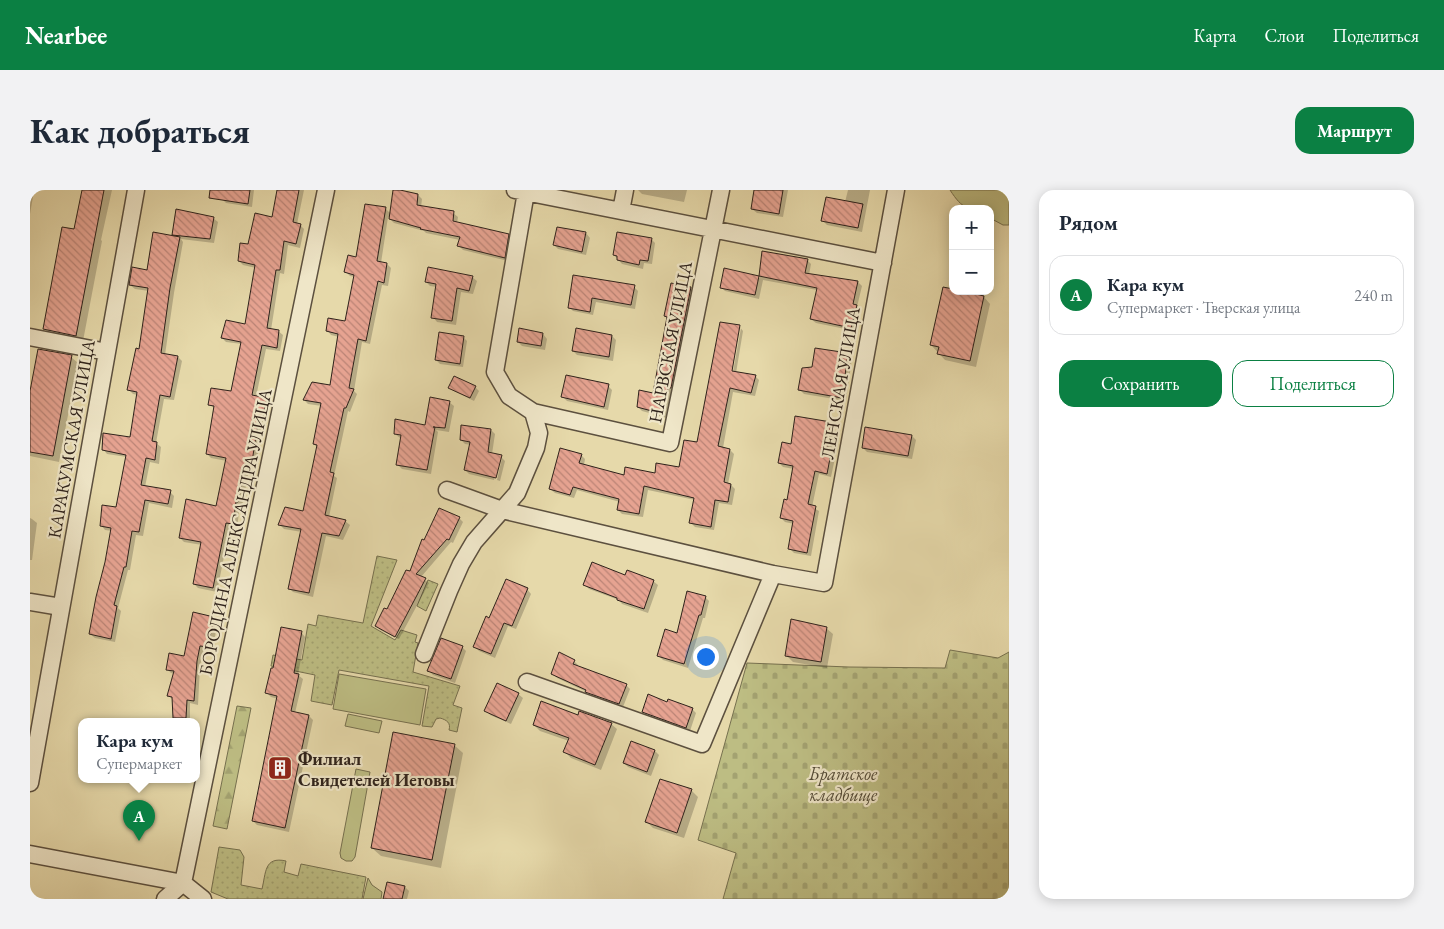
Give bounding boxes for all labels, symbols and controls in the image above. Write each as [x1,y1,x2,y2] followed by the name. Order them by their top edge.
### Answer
[25,20,107,51] text: Nearbee
[1194,24,1237,47] text: Карта
[1265,24,1304,47] text: Слои
[1332,24,1419,47] text: Поделиться
[1295,107,1414,154] button: Маршрут
[30,108,250,153] text: Как добраться
[949,205,994,295] map controls
[949,205,994,250] button: +
[1059,209,1118,236] text: Рядом
[949,250,994,295] button: −
[643,259,697,425] street label: НАРВСКАЯ УЛИЦА
[1107,272,1184,297] text: Кара кум
[1070,285,1082,306] text: A
[1354,285,1393,306] text: 240 m
[1107,297,1300,318] text: Супермаркет · Тверская улица
[815,305,865,461] street label: ЛЕНСКАЯ УЛИЦА
[42,337,100,540] street label: КАРАКУМСКАЯ УЛИЦА
[1059,360,1222,407] button: Сохранить
[1232,360,1394,407] button: Поделиться
[193,386,277,678] street label: БОРОДИНА АЛЕКСАНДРА УЛИЦА
[693,644,719,670] your location
[78,718,200,783] popup
[96,728,174,753] text: Кара кум
[298,747,455,791] place label: Филиал Свидетелей Иеговы
[96,753,182,774] text: Супермаркет
[267,755,293,781] building icon: Филиал Свидетелей Иеговы
[808,762,878,806] park label: Братское кладбище
[123,800,155,841] pin: A

